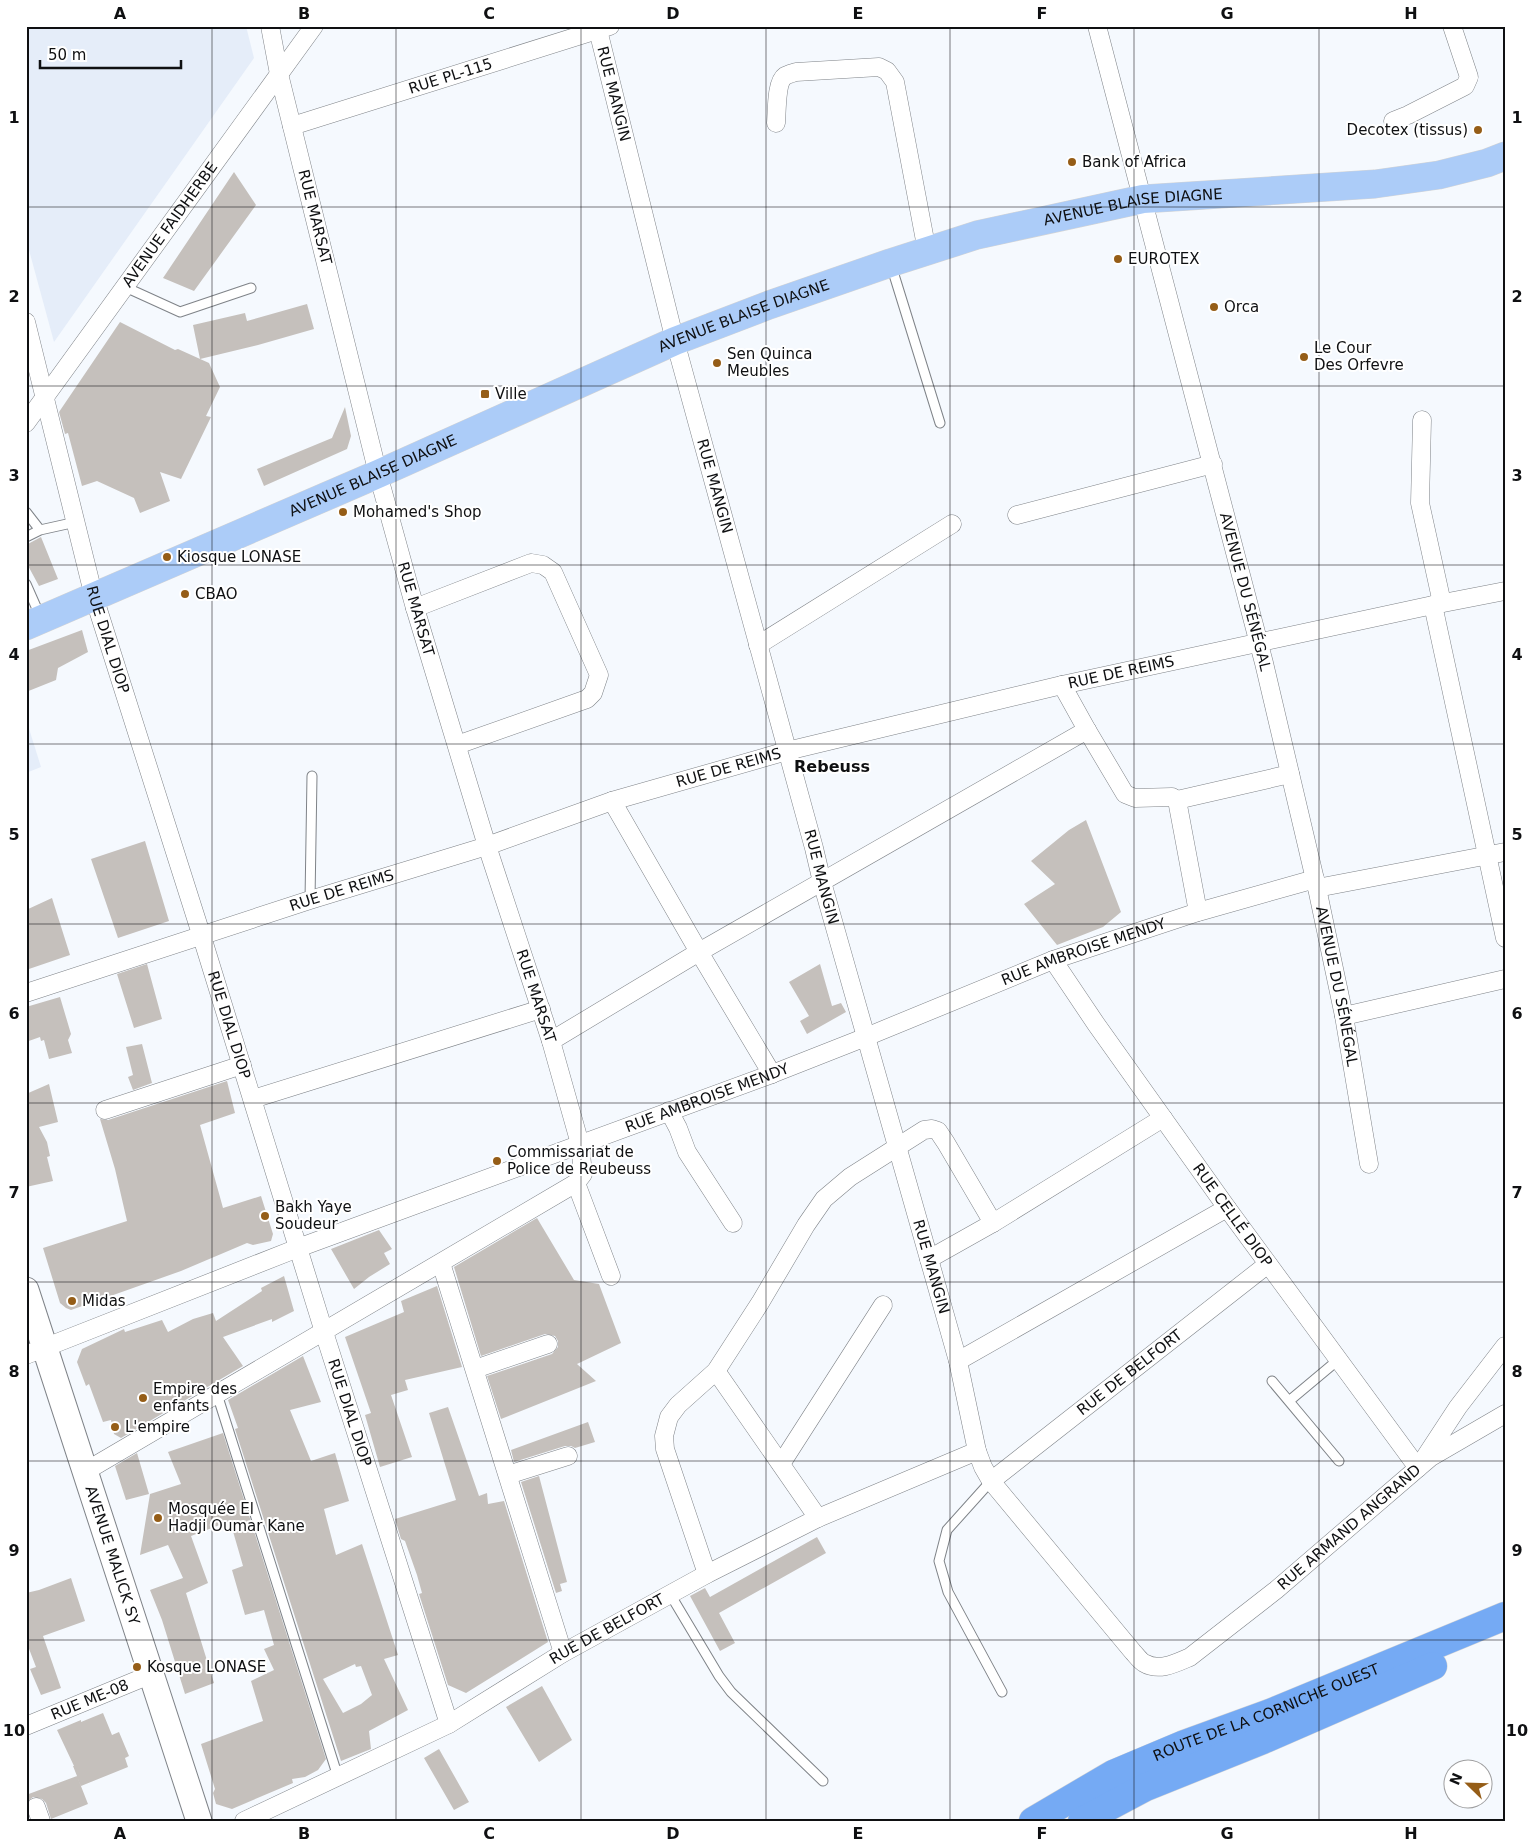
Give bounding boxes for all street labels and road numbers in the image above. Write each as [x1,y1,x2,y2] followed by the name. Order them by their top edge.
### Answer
[593,44,634,143] street label: RUE MANGIN
[406,55,494,98] street label: RUE PL-115
[119,159,221,291] street label: AVENUE FAIDHERBE
[294,168,336,267] street label: RUE MARSAT
[1042,185,1223,229] street label: AVENUE BLAISE DIAGNE
[655,276,832,356] street label: AVENUE BLAISE DIAGNE
[286,431,460,520] street label: AVENUE BLAISE DIAGNE
[693,437,736,535] street label: RUE MANGIN
[1216,511,1275,673] street label: AVENUE DU SÉNÉGAL
[394,560,438,659] street label: RUE MARSAT
[83,584,133,696] street label: RUE DIAL DIOP
[1066,652,1176,692] street label: RUE DE REIMS
[674,744,783,791] street label: RUE DE REIMS
[800,827,843,926] street label: RUE MANGIN
[287,866,396,915] street label: RUE DE REIMS
[1312,905,1361,1068] street label: AVENUE DU SÉNÉGAL
[999,914,1169,989] street label: RUE AMBROISE MENDY
[512,947,560,1046] street label: RUE MARSAT
[204,969,254,1081] street label: RUE DIAL DIOP
[623,1059,792,1136] street label: RUE AMBROISE MENDY
[1189,1160,1276,1270] street label: RUE CELLÉ DIOP
[909,1217,953,1316] street label: RUE MANGIN
[1073,1325,1186,1419] street label: RUE DE BELFORT
[324,1357,375,1469] street label: RUE DIAL DIOP
[1274,1461,1425,1594] street label: RUE ARMAND ANGRAND
[81,1483,144,1628] street label: AVENUE MALICK SY
[546,1590,668,1668] street label: RUE DE BELFORT
[1150,1660,1383,1765] street label: ROUTE DE LA CORNICHE OUEST
[48,1676,131,1724] street label: RUE ME-08

